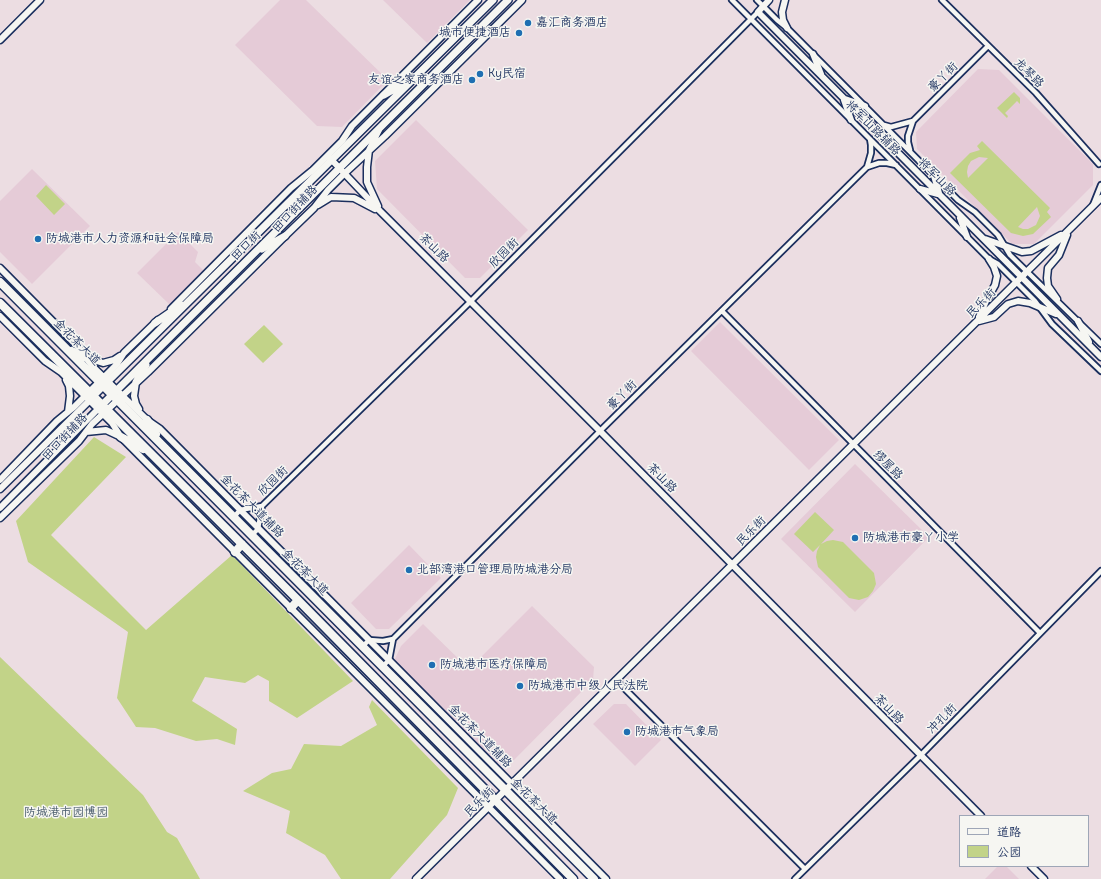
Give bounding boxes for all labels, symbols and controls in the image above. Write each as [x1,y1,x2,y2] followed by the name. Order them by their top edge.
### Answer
[536,16,608,30] place label: 嘉汇商务酒店
[523,18,533,28] marker: 嘉汇商务酒店
[439,26,511,40] place label: 城市便捷酒店
[514,28,524,38] marker: 城市便捷酒店
[1011,55,1047,91] street label: 龙琴路
[925,59,961,95] street label: 豪丫街
[488,67,526,81] place label: Ky民宿
[475,69,485,79] marker: Ky民宿
[368,73,464,87] place label: 友谊之家商务酒店
[467,75,477,85] marker: 友谊之家商务酒店
[842,97,904,159] street label: 将军山路辅路
[915,155,959,199] street label: 将军山路
[269,182,321,236] street label: 田口街辅路
[228,228,264,264] street label: 田口街
[416,230,452,266] street label: 茶山路
[46,232,214,246] place label: 防城港市人力资源和社会保障局
[33,234,43,244] marker: 防城港市人力资源和社会保障局
[486,235,522,271] street label: 欣园街
[963,285,999,321] street label: 民乐街
[51,316,103,368] street label: 金花茶大道
[604,377,640,413] street label: 豪丫街
[39,410,91,464] street label: 田口街辅路
[870,447,906,483] street label: 缪屋路
[644,460,680,496] street label: 茶山路
[255,463,291,499] street label: 欣园街
[217,471,287,541] street label: 金花茶大道辅路
[733,513,769,549] street label: 民乐街
[863,531,959,545] place label: 防城港市豪丫小学
[850,533,860,543] marker: 防城港市豪丫小学
[279,546,331,598] street label: 金花茶大道
[417,563,573,577] place label: 北部湾港口管理局防城港分局
[404,565,414,575] marker: 北部湾港口管理局防城港分局
[440,658,548,672] place label: 防城港市医疗保障局
[427,660,437,670] marker: 防城港市医疗保障局
[528,679,648,693] place label: 防城港市中级人民法院
[515,681,525,691] marker: 防城港市中级人民法院
[871,691,907,727] street label: 茶山路
[445,701,515,771] street label: 金花茶大道辅路
[924,701,960,737] street label: 冲孔街
[635,725,719,739] place label: 防城港市气象局
[622,727,632,737] marker: 防城港市气象局
[508,775,560,827] street label: 金花茶大道
[461,784,497,820] street label: 民乐街
[24,806,108,820] park label: 防城港市园博园
[959,815,1089,867] legend
[997,824,1021,839] text: 道路
[997,844,1021,859] text: 公园

